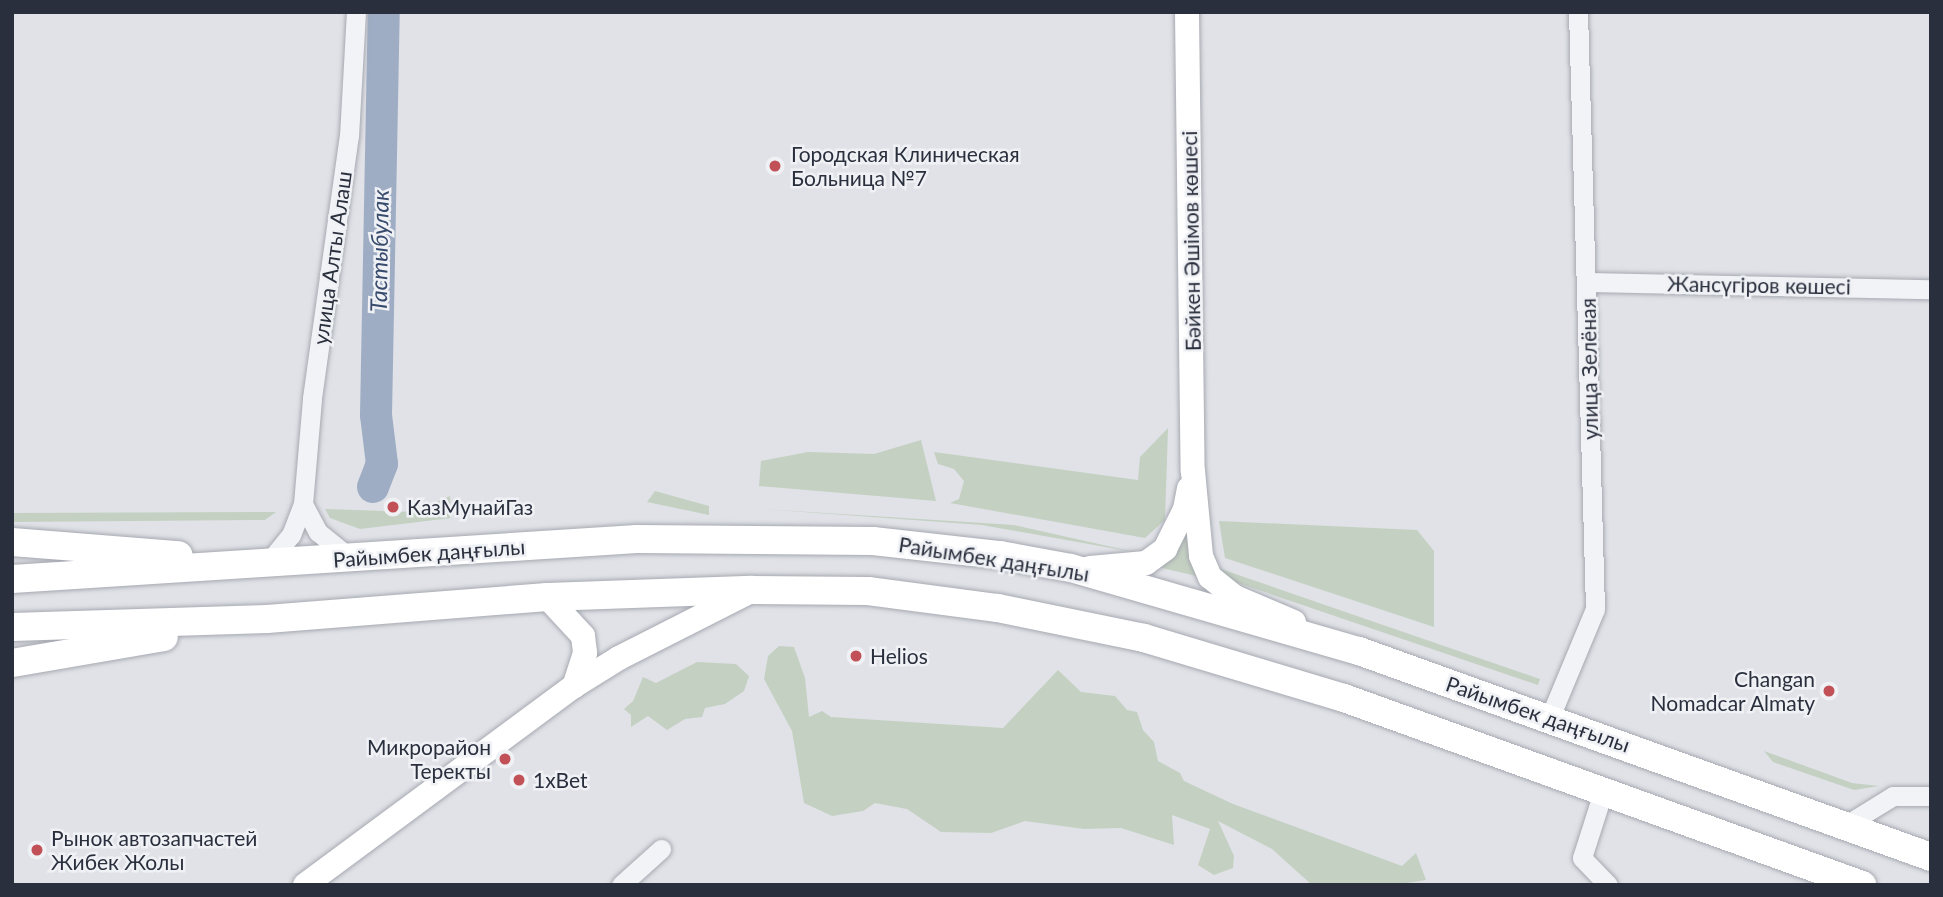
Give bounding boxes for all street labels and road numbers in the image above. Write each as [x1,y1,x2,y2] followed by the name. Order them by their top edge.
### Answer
[1176,131,1206,351] street label: Бәйкен Әшімов көшесі
[307,170,357,346] street label: улица Алты Алаш
[1667,271,1851,299] street label: Жансүгіров көшесі
[1575,298,1603,440] street label: улица Зелёная
[897,531,1091,587] street label: Райымбек даңғылы
[332,534,526,572] street label: Райымбек даңғылы
[1443,671,1633,757] street label: Райымбек даңғылы

